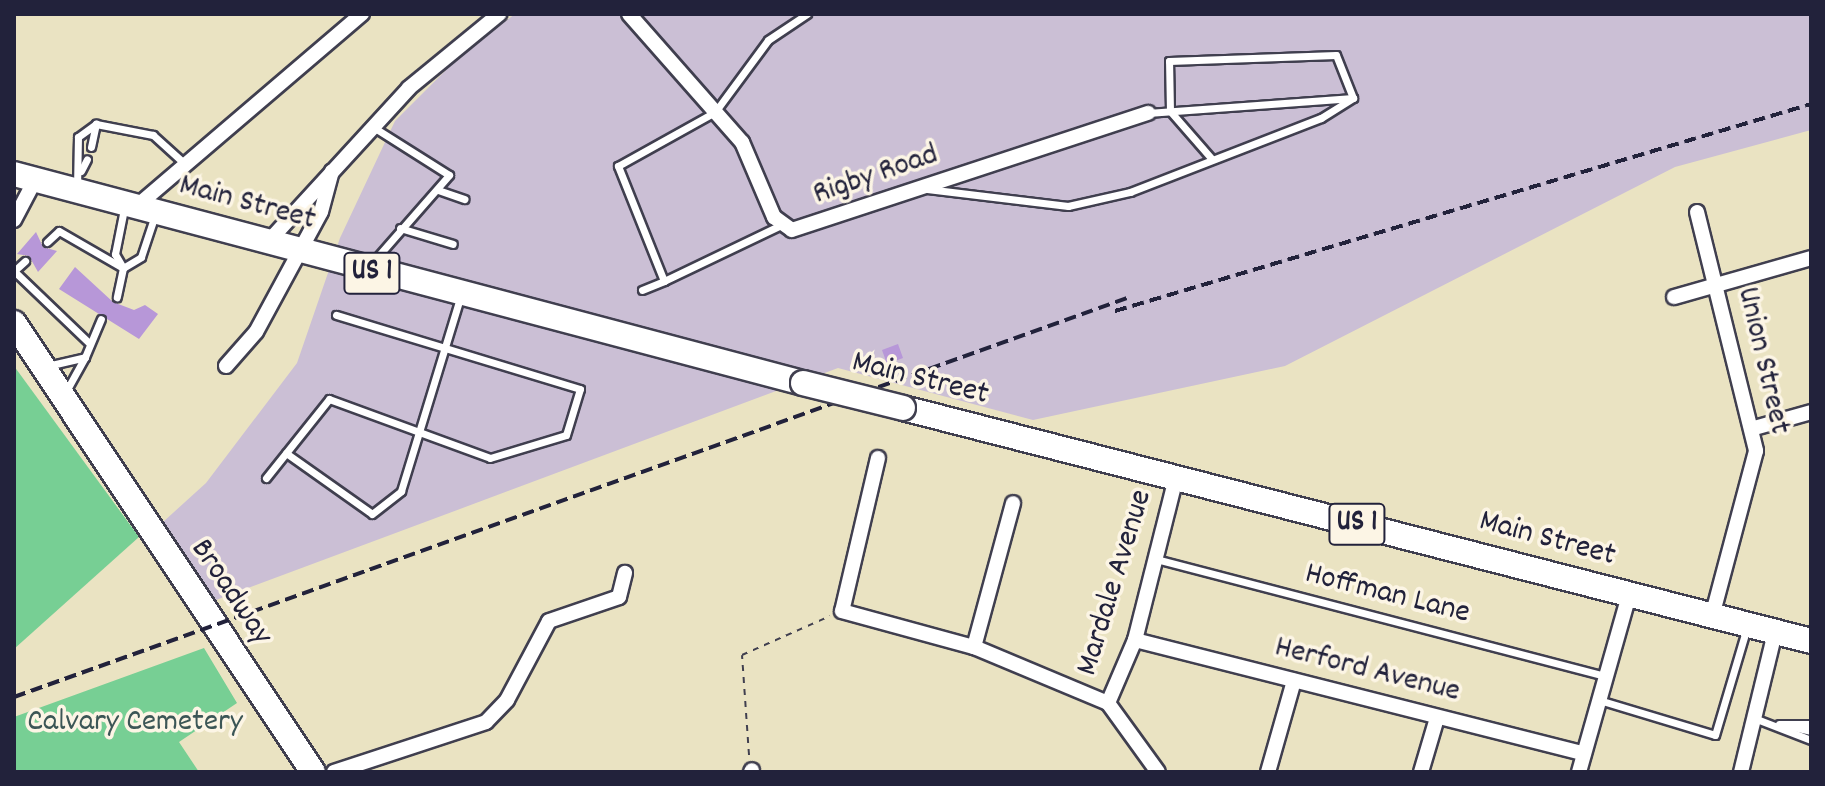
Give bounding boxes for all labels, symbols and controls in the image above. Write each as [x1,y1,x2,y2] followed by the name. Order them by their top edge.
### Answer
[809,137,943,215] street label: Rigby Road
[175,167,319,241] street label: Main Street
[342,247,402,299] road number: US 1
[1726,284,1798,438] street label: Union Street
[848,344,992,416] street label: Main Street
[1070,485,1162,681] street label: Mardale Avenue
[1327,498,1387,550] road number: US 1
[1475,503,1619,577] street label: Main Street
[181,533,279,653] street label: Broadway
[1301,556,1473,634] street label: Hoffman Lane
[1270,629,1464,713] street label: Herford Avenue
[27,704,243,742] park label: Calvary Cemetery

